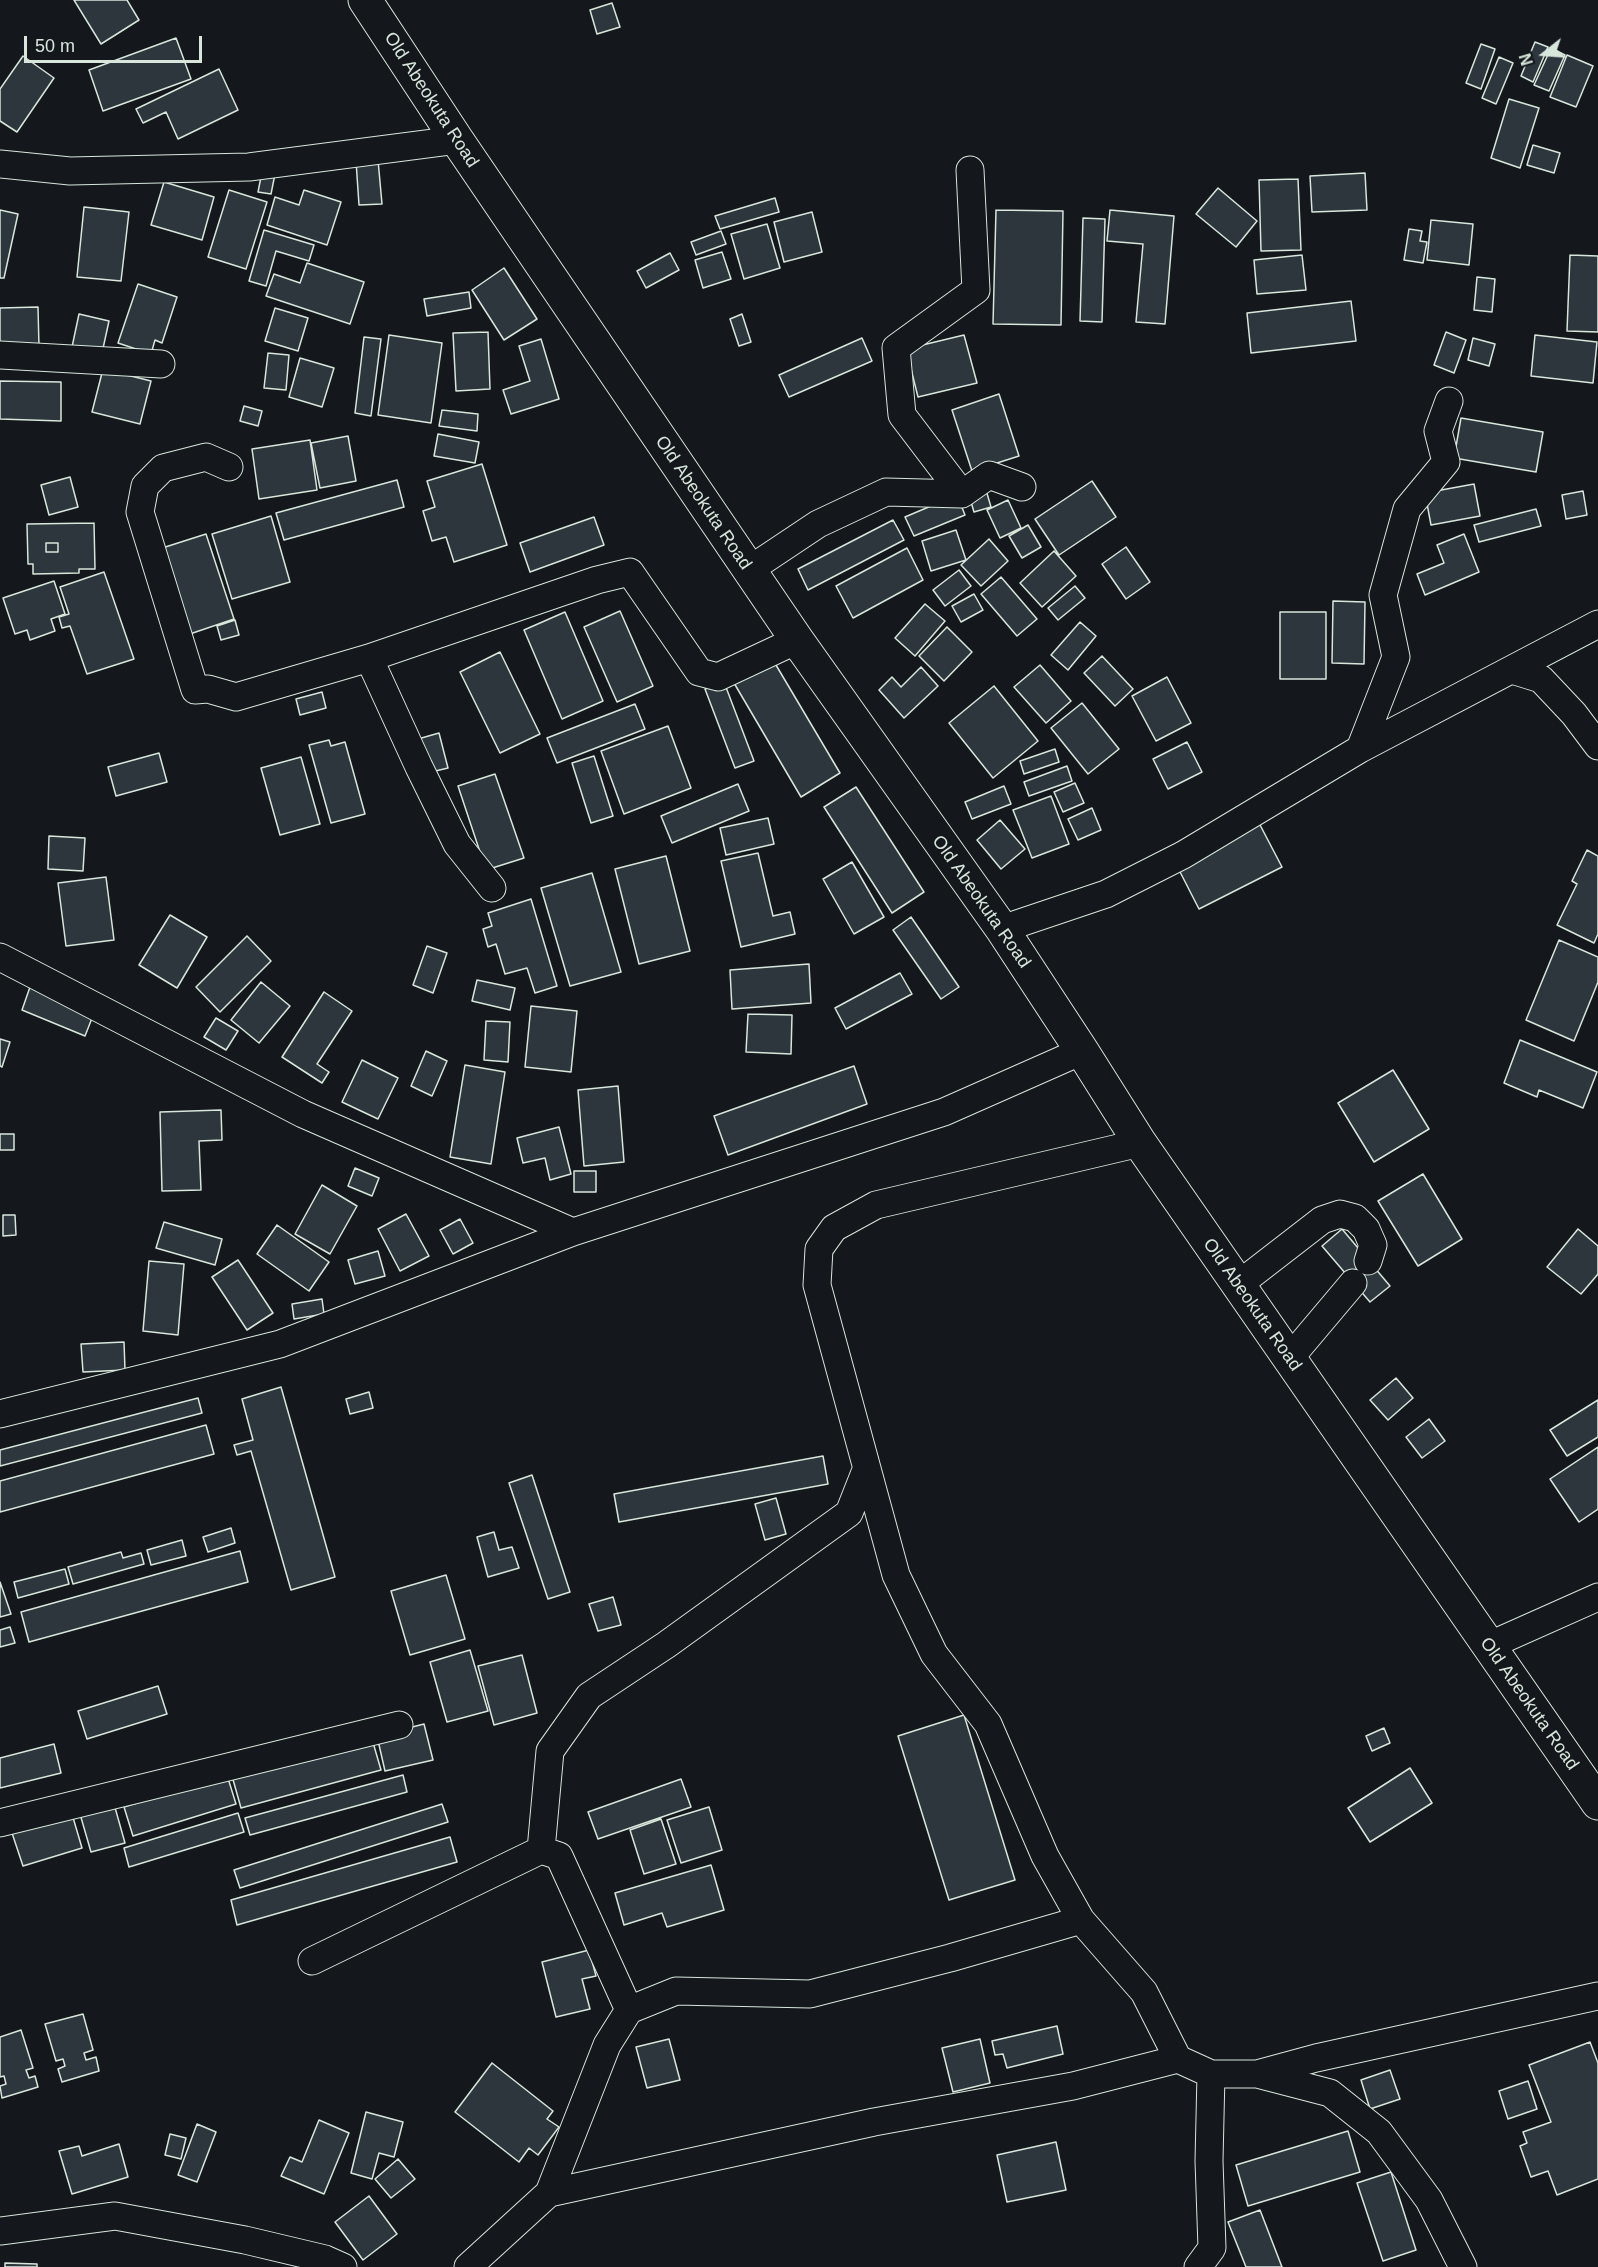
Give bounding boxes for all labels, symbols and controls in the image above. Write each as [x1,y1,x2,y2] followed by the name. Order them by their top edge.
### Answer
[27,24,206,62] scale bar
[1514,24,1574,84] north arrow
[379,28,483,172] street label: Old Abeokuta Road
[35,36,75,56] text: 50 m
[1516,51,1536,67] text: N
[650,432,756,574] street label: Old Abeokuta Road
[927,831,1035,973] street label: Old Abeokuta Road
[1198,1234,1306,1376] street label: Old Abeokuta Road
[1475,1633,1583,1775] street label: Old Abeokuta Road

